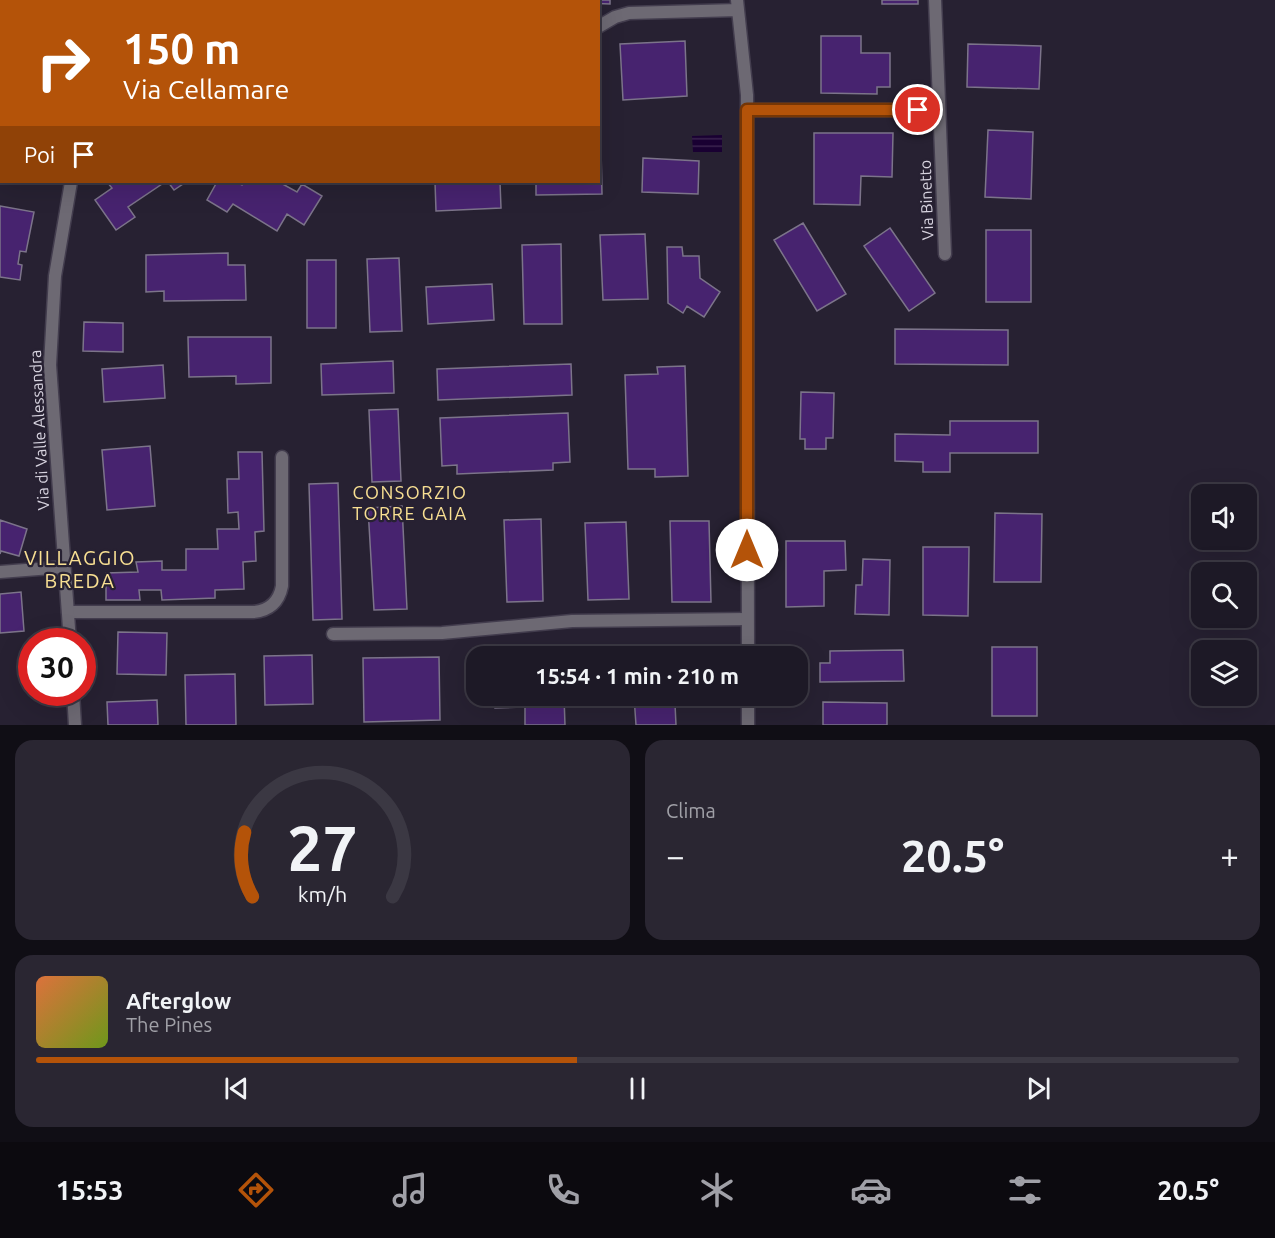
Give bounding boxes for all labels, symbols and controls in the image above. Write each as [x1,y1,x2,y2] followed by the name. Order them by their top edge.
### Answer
[24,24,102,102] icon: right
[123,25,240,72] text: 150 m
[123,74,289,104] text: Via Cellamare
[892,84,943,135] pin
[901,93,934,126] icon: arrive
[67,138,100,171] icon: arrive
[24,142,55,167] text: Poi
[916,160,936,240] street label: Via Binetto
[26,349,52,511] street label: Via di Valle Alessandra
[352,482,468,523] district label: CONSORZIO TORRE GAIA
[1191,484,1257,706] map controls
[1191,484,1257,550] button: sound
[715,518,779,582] position arrow
[24,546,136,592] district label: VILLAGGIO BREDA
[1191,562,1257,628] button: search
[18,628,96,706] speed limit sign: 30
[1191,640,1257,706] button: layers
[535,663,739,688] text: 15:54 · 1 min · 210 m
[666,799,716,822] text: Clima
[287,813,358,883] text: 27
[901,830,1004,881] text: 20.5°
[666,837,685,874] text: −
[1220,837,1239,874] text: +
[298,882,347,906] text: km/h
[126,988,231,1013] text: Afterglow
[126,1013,212,1036] text: The Pines
[220,1072,253,1105] icon: previous
[621,1072,654,1105] icon: pause
[1022,1072,1055,1105] icon: next
[235,1169,277,1211] icon: directions
[389,1169,431,1211] icon: music
[542,1169,584,1211] icon: phone
[696,1169,738,1211] icon: climate
[850,1169,892,1211] icon: car
[1004,1169,1046,1211] icon: filters
[56,1175,123,1205] text: 15:53
[1157,1175,1219,1205] text: 20.5°

